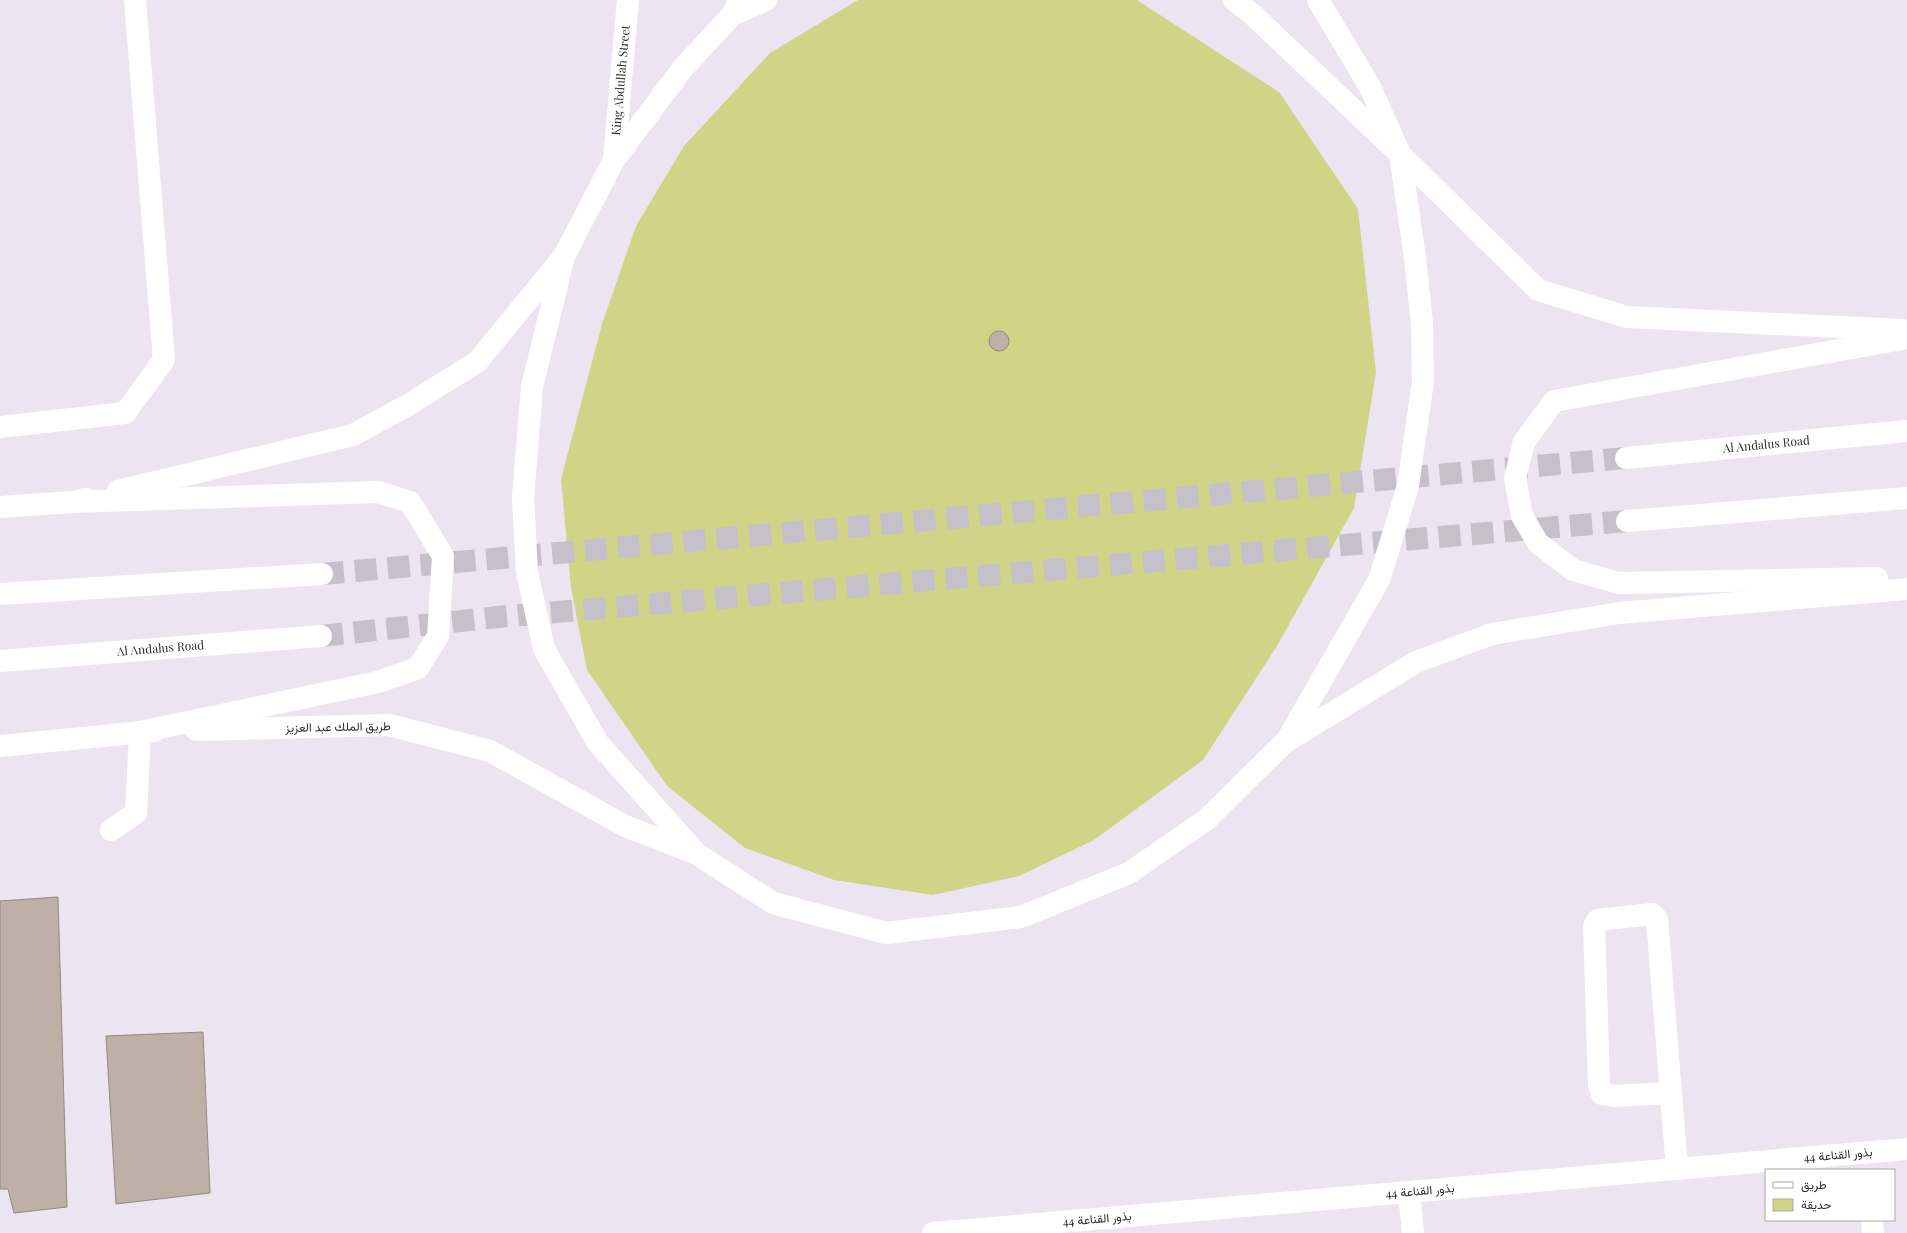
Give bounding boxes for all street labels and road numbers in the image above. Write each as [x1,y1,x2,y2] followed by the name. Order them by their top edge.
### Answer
[607,24,633,136] street label: King Abdullah Street
[1721,431,1811,456] street label: Al Andalus Road
[115,636,205,659] street label: Al Andalus Road
[284,717,391,736] street label: طريق الملك عبد العزيز
[1803,1143,1873,1166] street label: بذور القناعة 44
[1385,1179,1455,1202] street label: بذور القناعة 44
[1062,1207,1132,1230] street label: بذور القناعة 44

